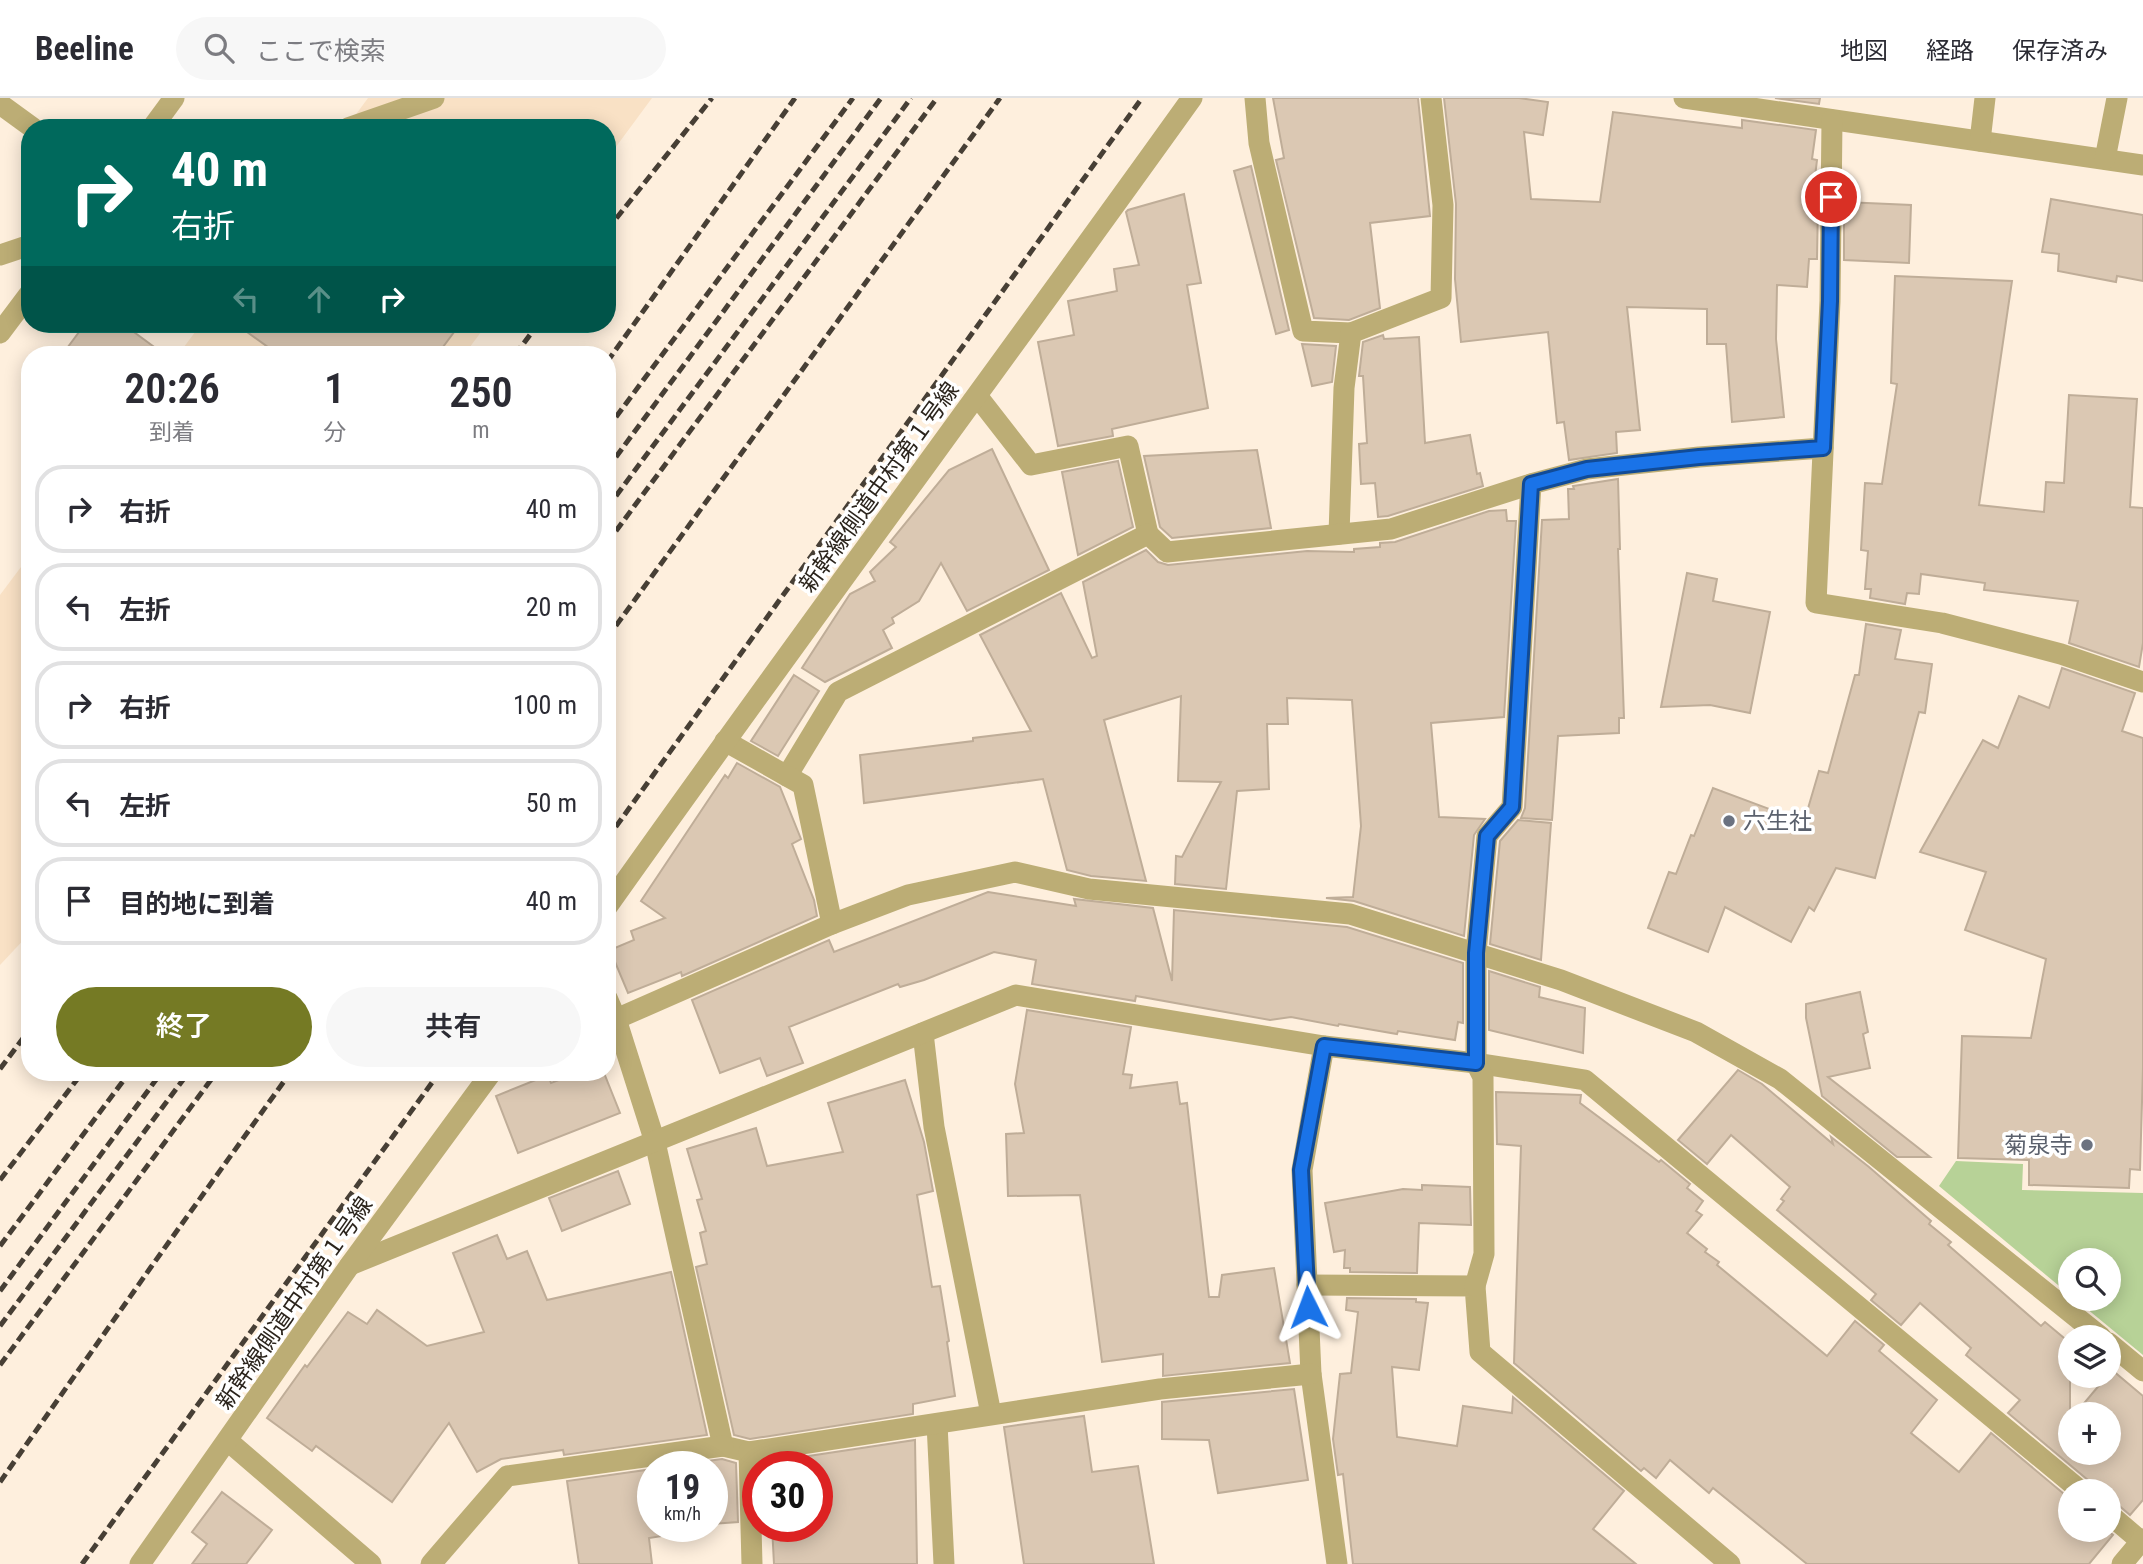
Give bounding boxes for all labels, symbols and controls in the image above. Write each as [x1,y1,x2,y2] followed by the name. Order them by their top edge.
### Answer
[176,17,666,80] search box
[35,29,134,68] text: Beeline
[200,29,238,67] icon: search
[256,36,386,66] text: ここで検索
[1840,37,1888,65] text: 地図
[1926,37,1974,65] text: 経路
[2012,37,2108,65] text: 保存済み
[171,141,268,198] text: 40 m
[56,147,147,238] icon: right
[1801,167,1861,227] pin
[1812,178,1850,216] icon: arrive
[171,207,235,245] text: 右折
[227,280,265,318] icon: left
[300,280,338,318] icon: ahead
[373,280,411,318] icon: right
[124,364,220,413] text: 20:26
[324,364,345,413] text: 1
[449,368,513,417] text: 250
[794,377,965,598] street label: 新幹線側道中村第１号線
[472,417,490,444] text: m
[149,419,195,446] text: 到着
[323,419,346,446] text: 分
[60,490,98,528] icon: right
[526,494,577,524] text: 40 m
[119,497,171,527] text: 右折
[60,588,98,626] icon: left
[526,592,577,622] text: 20 m
[119,595,171,625] text: 左折
[60,686,98,724] icon: right
[513,690,577,720] text: 100 m
[119,693,171,723] text: 右折
[60,784,98,822] icon: left
[526,788,577,818] text: 50 m
[119,791,171,821] text: 左折
[1743,808,1812,835] place label: 六生社
[1721,813,1737,829] marker: 六生社
[60,882,98,920] icon: arrive
[526,886,577,916] text: 40 m
[119,889,275,919] text: 目的地に到着
[56,987,312,1067] button: 終了
[326,987,581,1067] button: 共有
[2004,1132,2073,1159] place label: 菊泉寺
[2079,1137,2095,1153] marker: 菊泉寺
[211,1192,378,1415] street label: 新幹線側道中村第１号線
[2058,1248,2121,1542] map controls
[2058,1248,2121,1311] button: search
[1271,1270,1345,1344] position arrow
[2058,1325,2121,1388] button: layers
[2058,1402,2121,1465] button: +
[742,1451,833,1542] speed limit sign: 30
[665,1467,700,1508] text: 19
[2058,1479,2121,1542] button: −
[664,1503,701,1524] text: km/h

